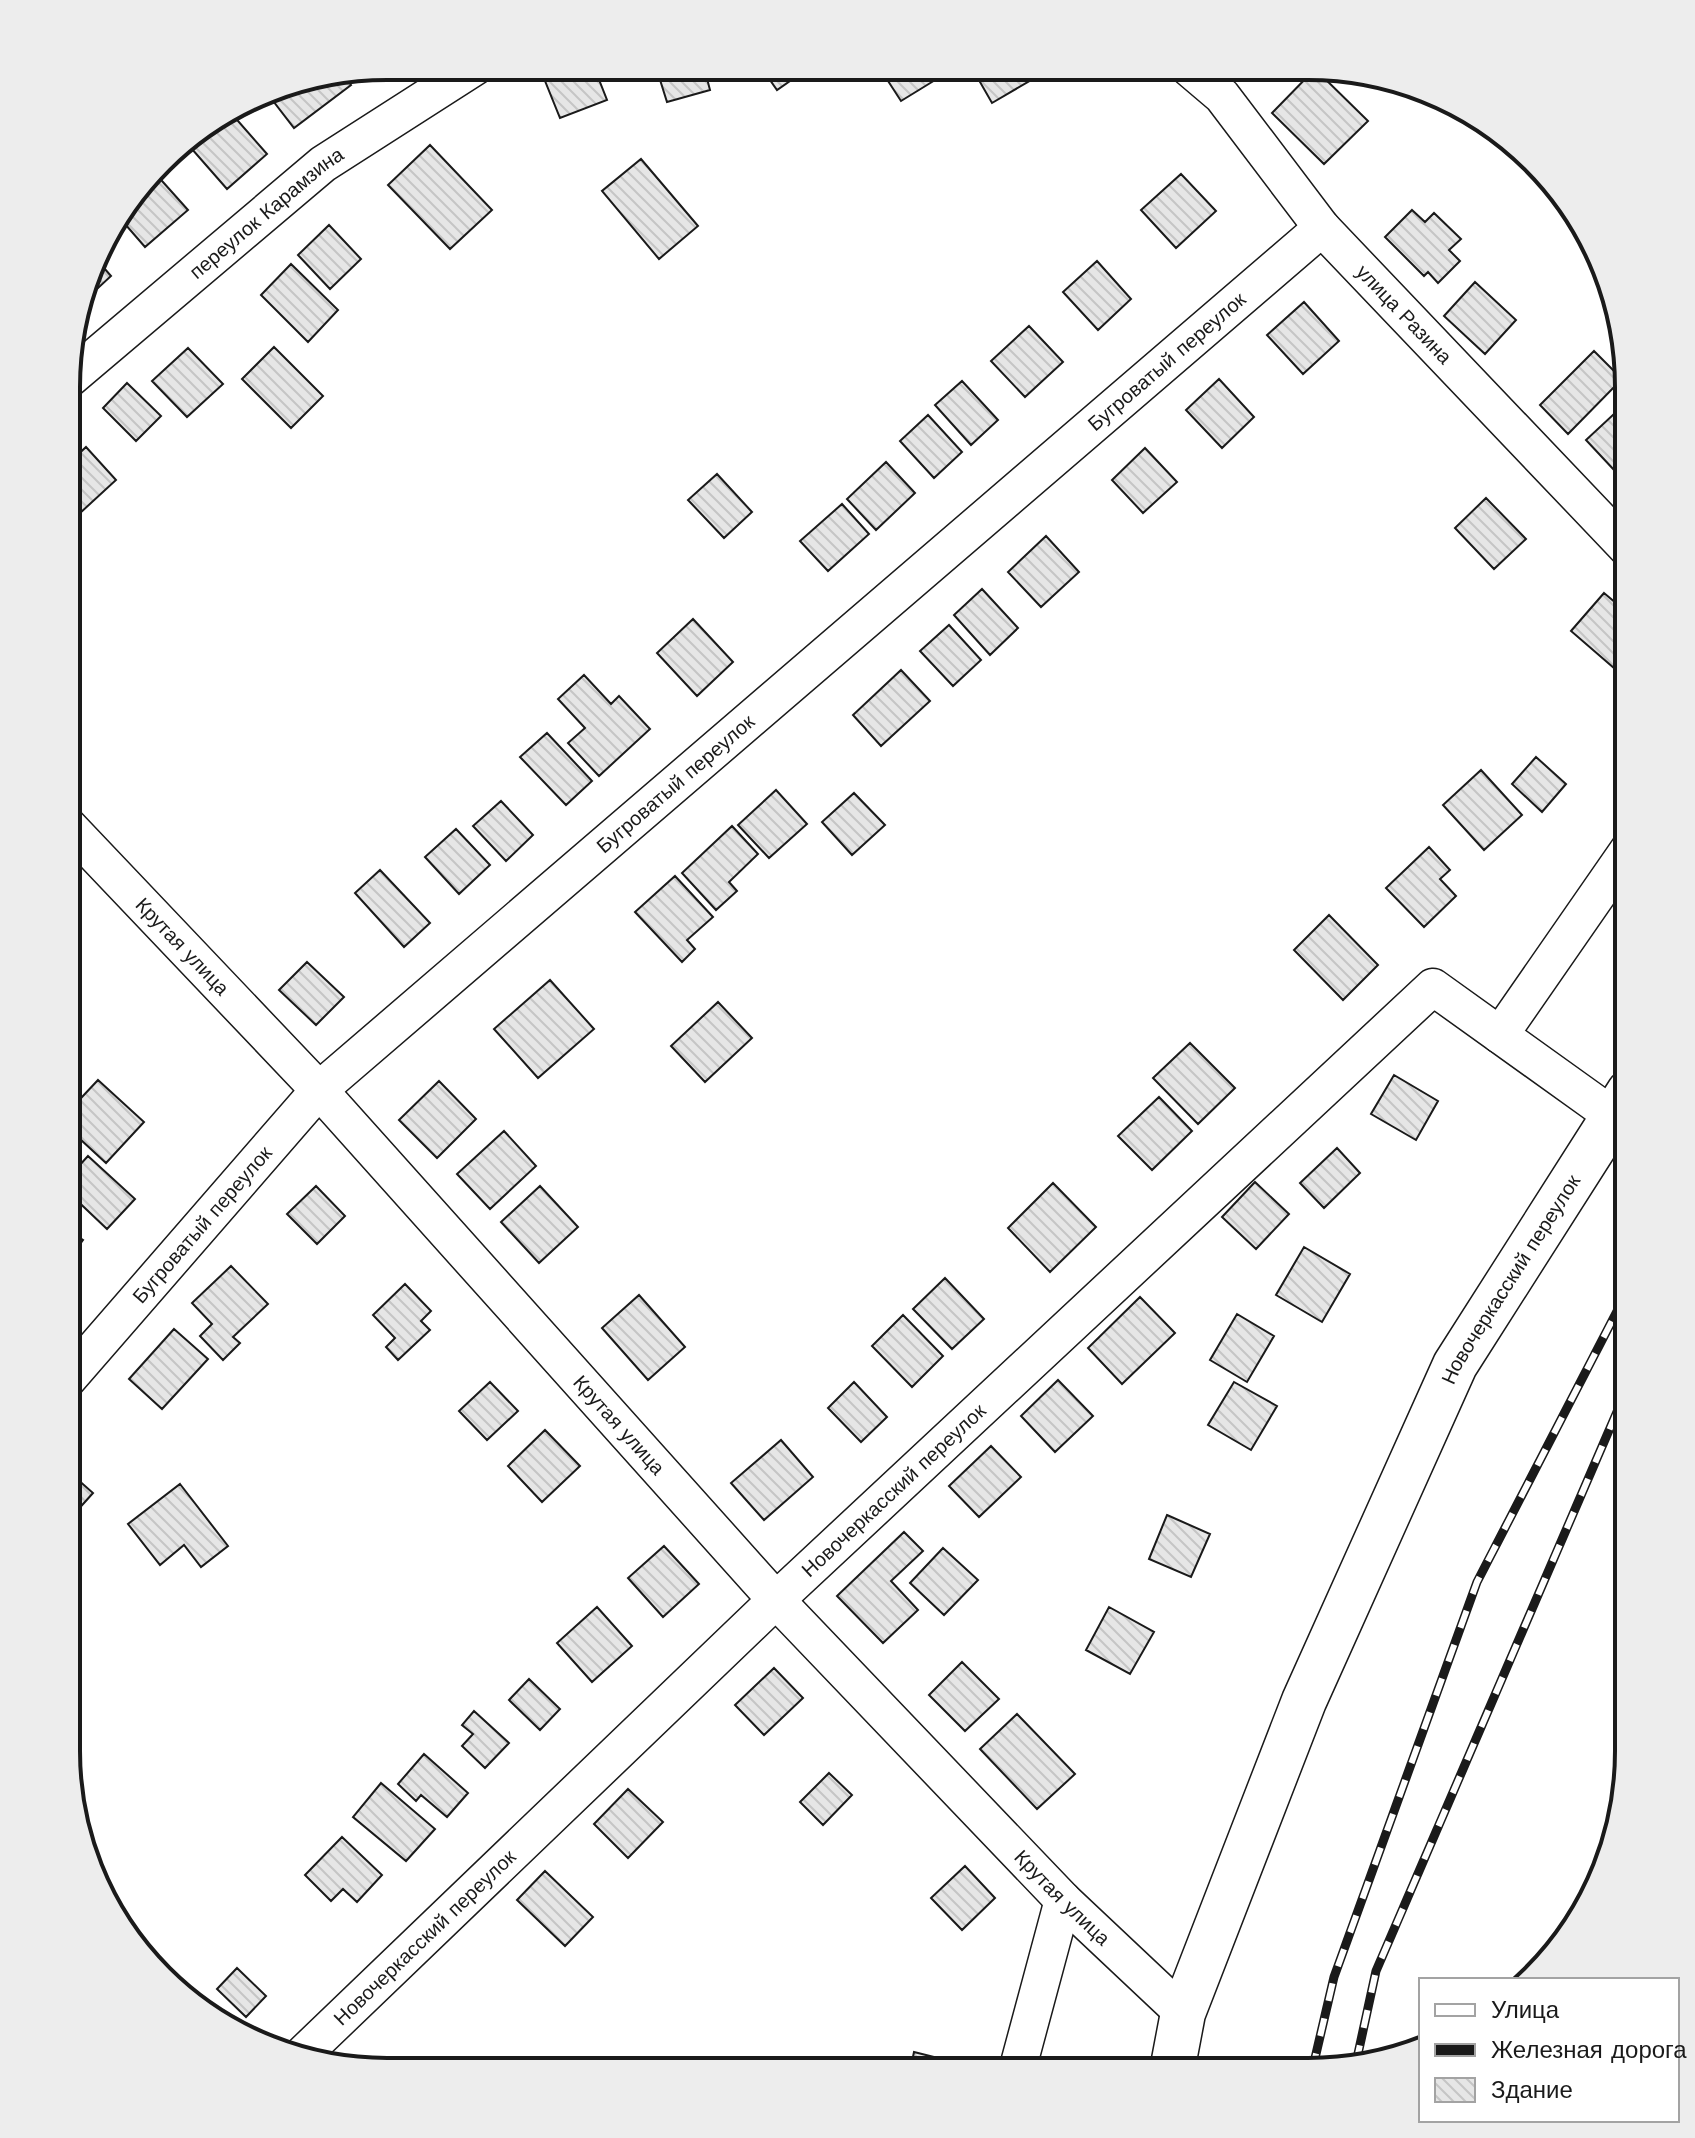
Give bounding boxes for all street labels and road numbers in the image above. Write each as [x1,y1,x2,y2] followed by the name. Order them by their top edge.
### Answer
[184,142,349,284] street label: переулок Карамзина
[1351,260,1458,369] street label: улица Разина
[1083,287,1251,436] street label: Бугроватый переулок
[592,709,759,858] street label: Бугроватый переулок
[131,893,235,1001] street label: Крутая улица
[127,1141,277,1308] street label: Бугроватый переулок
[1436,1170,1585,1388] street label: Новочеркасский переулок
[568,1370,670,1480] street label: Крутая улица
[797,1399,991,1582] street label: Новочеркасский переулок
[329,1845,521,2030] street label: Новочеркасский переулок
[1009,1845,1116,1951] street label: Крутая улица

